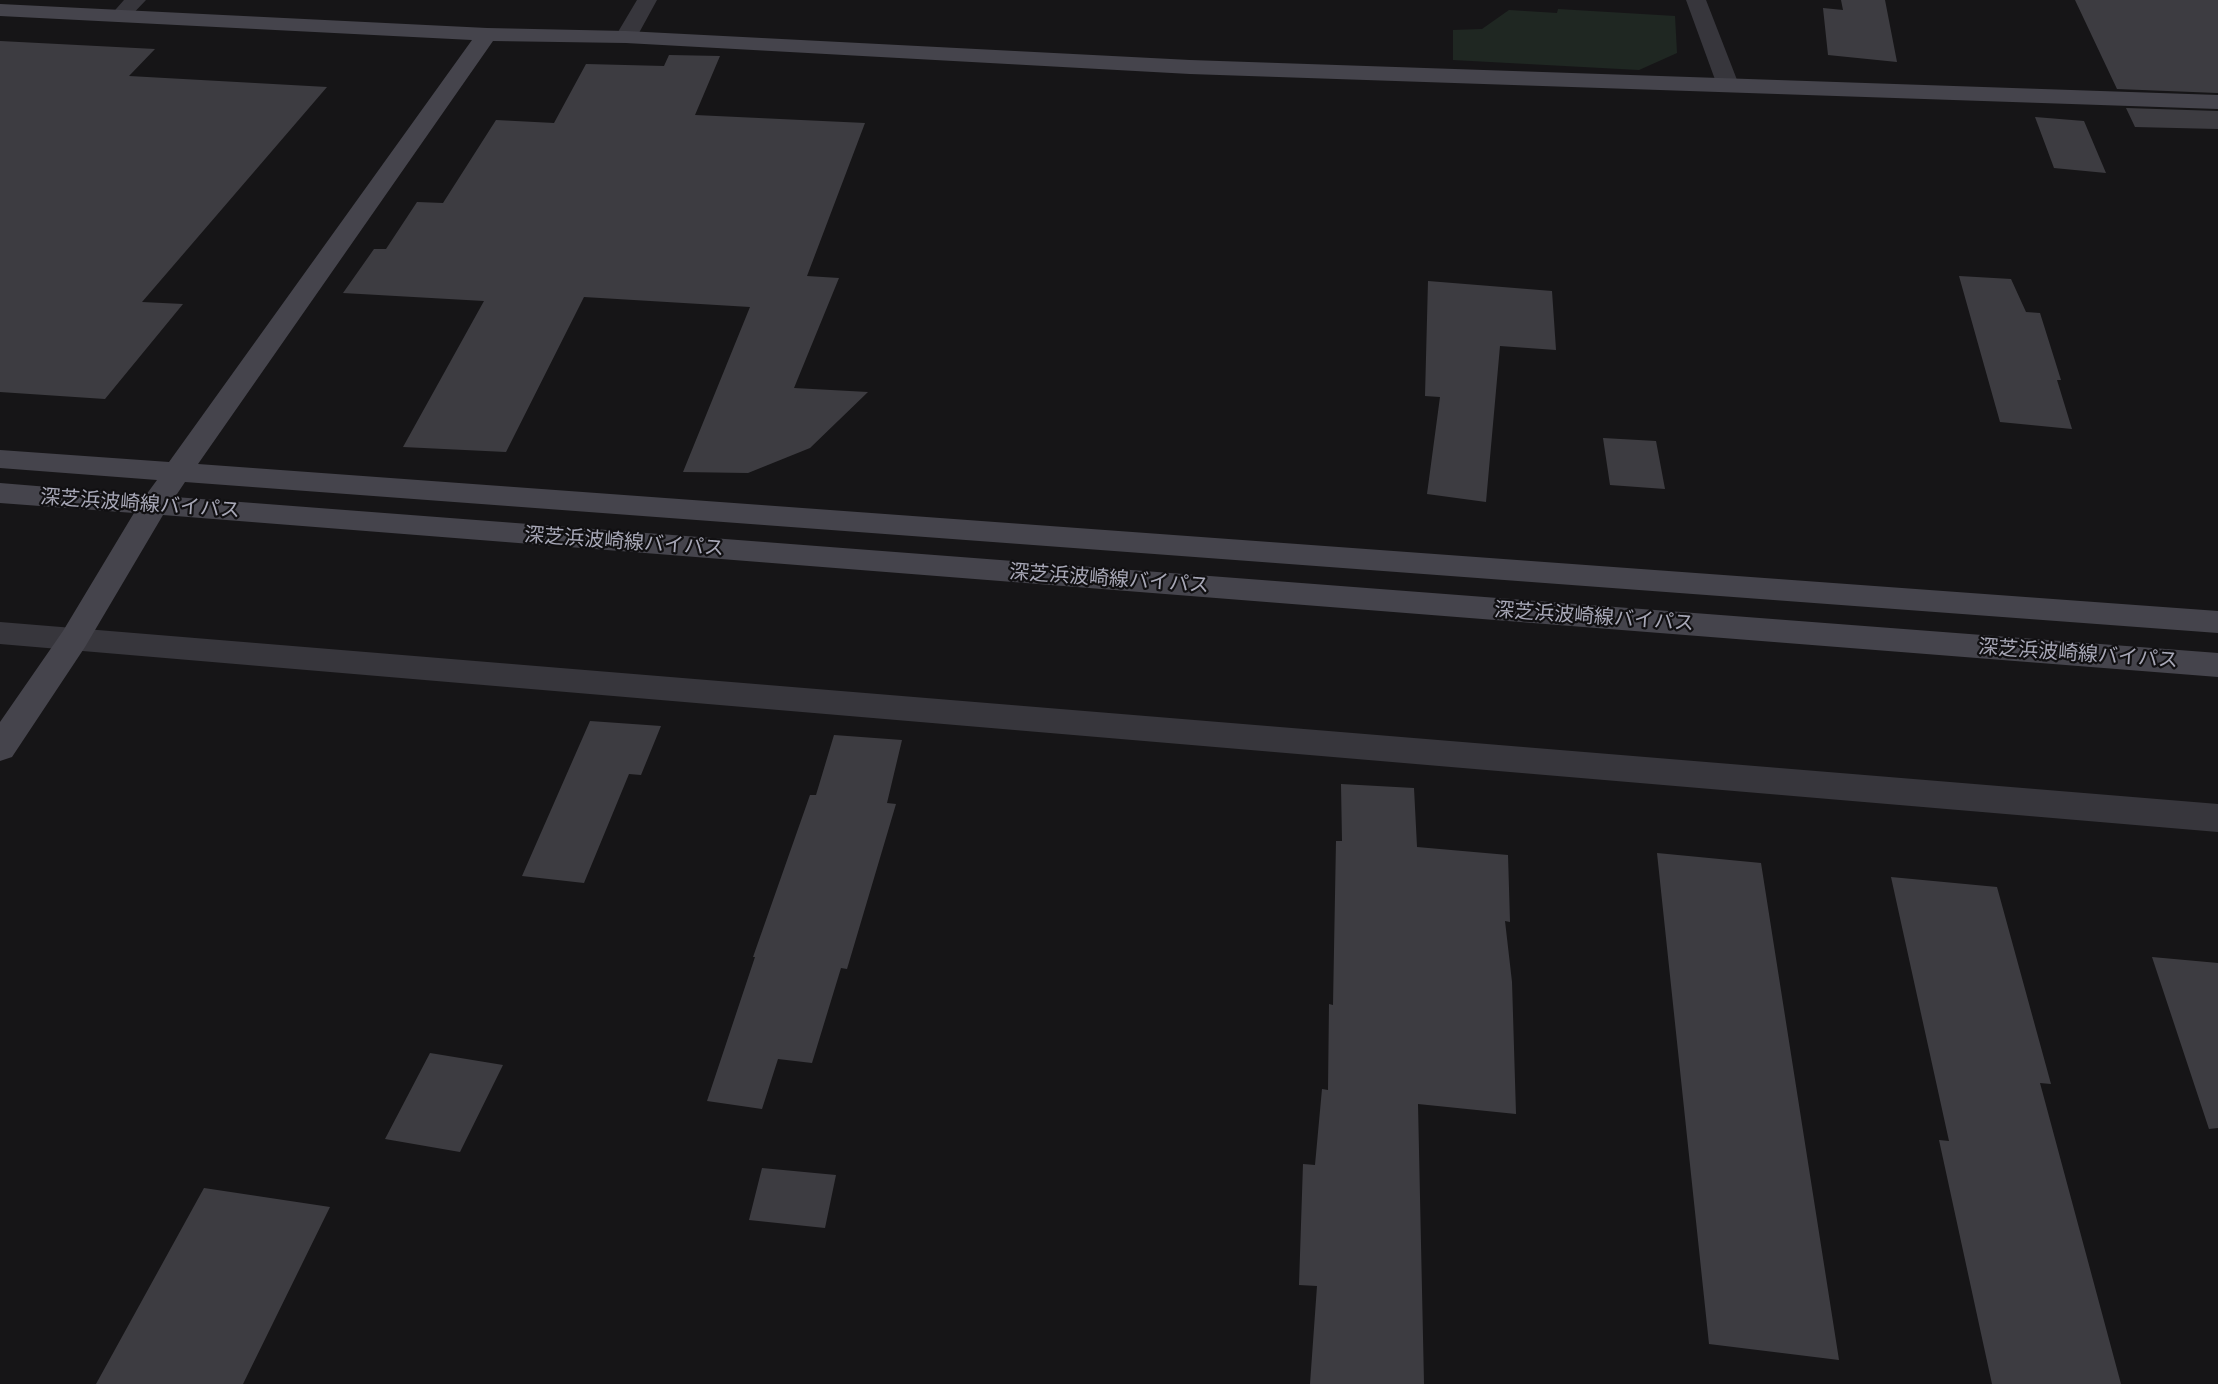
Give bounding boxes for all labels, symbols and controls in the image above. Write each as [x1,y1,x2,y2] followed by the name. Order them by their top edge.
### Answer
[39,485,241,523] street label: 深芝浜波崎線バイパス
[523,523,725,561] street label: 深芝浜波崎線バイパス
[1008,560,1210,598] street label: 深芝浜波崎線バイパス
[1493,598,1695,636] street label: 深芝浜波崎線バイパス
[1977,635,2179,673] street label: 深芝浜波崎線バイパス

